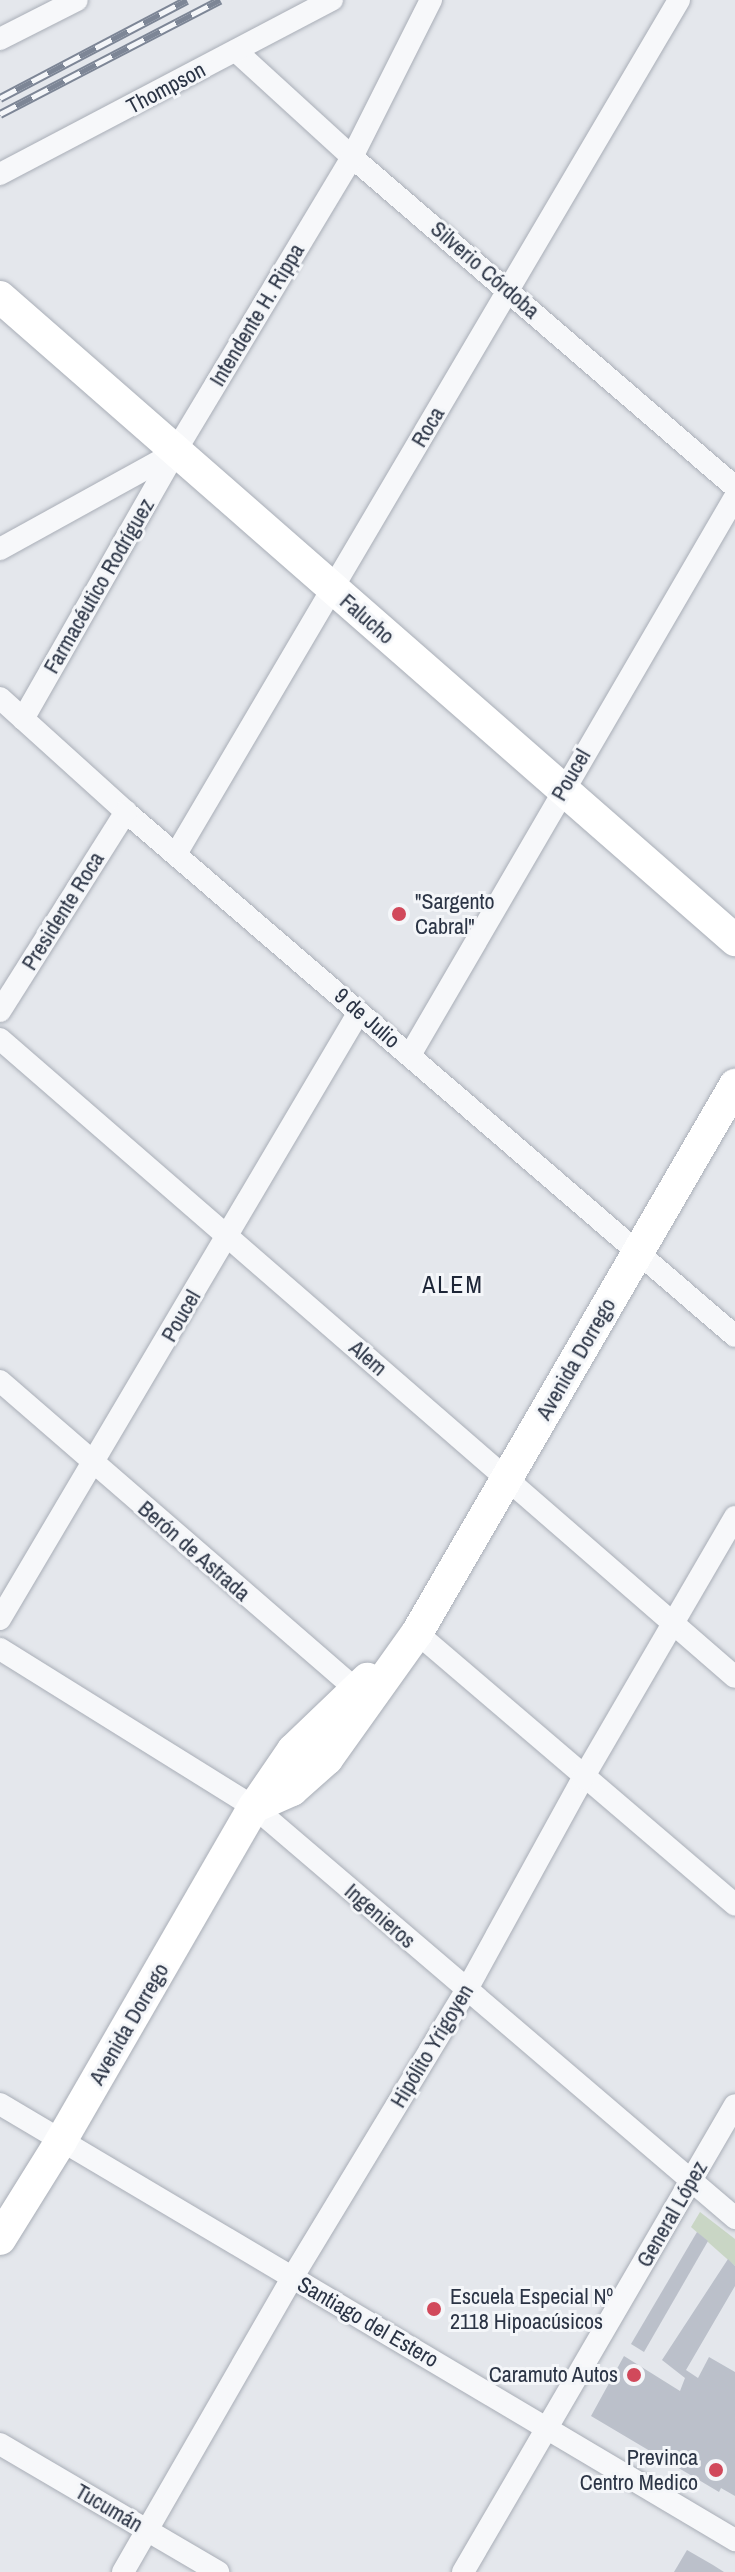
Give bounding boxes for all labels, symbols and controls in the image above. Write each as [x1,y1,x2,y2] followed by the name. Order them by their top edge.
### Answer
[122,56,210,120] street label: Thompson
[425,216,545,324] street label: Silverio Córdoba
[204,239,310,391] street label: Intendente H. Rippa
[406,402,450,452] street label: Roca
[38,494,160,678] street label: Farmacéutico Rodríguez
[334,588,400,650] street label: Falucho
[546,745,596,805] street label: Poucel
[16,847,110,975] street label: Presidente Roca
[415,888,495,940] place label: "Sargento Cabral"
[390,905,408,923] marker: "Sargento Cabral"
[329,982,405,1054] street label: 9 de Julio
[422,1271,484,1299] district label: ALEM
[156,1286,206,1346] street label: Poucel
[531,1293,621,1425] street label: Avenida Dorrego
[344,1335,392,1381] street label: Alem
[132,1495,256,1607] street label: Berón de Astrada
[339,1878,421,1954] street label: Ingenieros
[84,1958,174,2090] street label: Avenida Dorrego
[385,1979,479,2113] street label: Hipólito Yrigoyen
[631,2156,713,2272] street label: General López
[293,2271,443,2373] street label: Santiago del Estero
[450,2283,613,2334] place label: Escuela Especial Nº 2118 Hipoacúsicos
[425,2300,443,2318] marker: Escuela Especial Nº 2118 Hipoacúsicos
[488,2362,618,2388] place label: Caramuto Autos
[625,2366,643,2384] marker: Caramuto Autos
[580,2444,698,2496] place label: Previnca Centro Medico
[705,2459,727,2481] marker: Previnca Centro Medico
[71,2478,147,2538] street label: Tucumán

